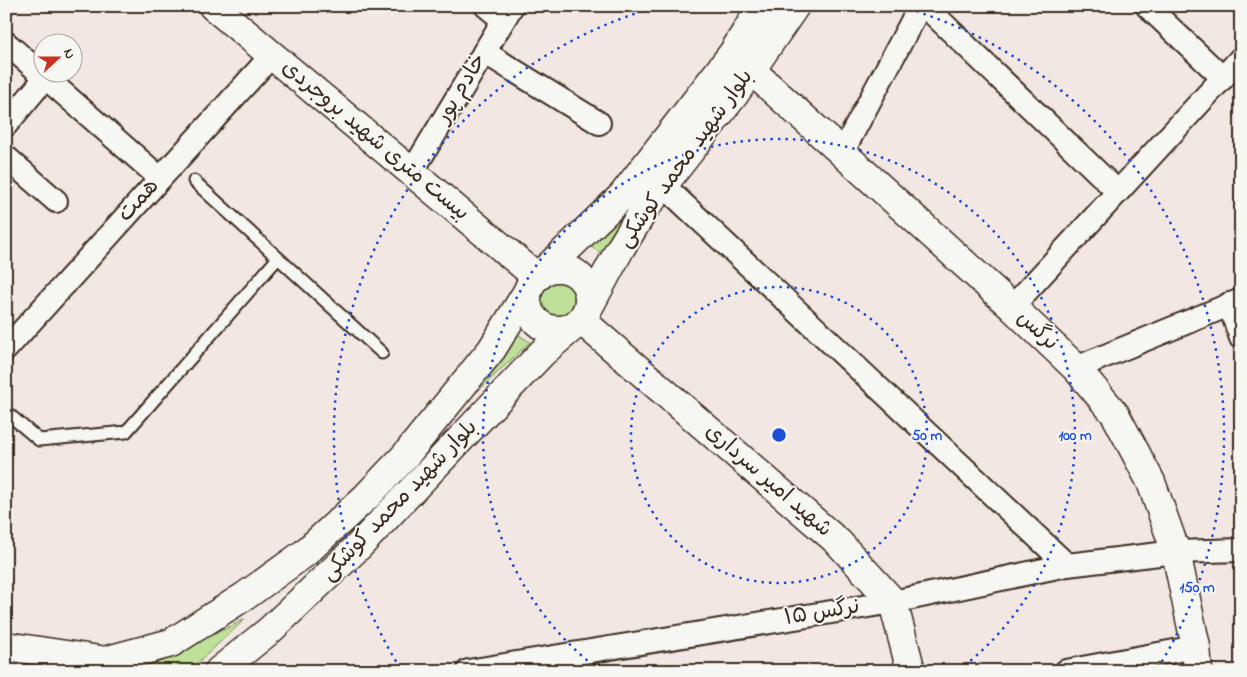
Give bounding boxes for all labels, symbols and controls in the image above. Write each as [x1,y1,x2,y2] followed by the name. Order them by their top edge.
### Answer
[32,32,82,82] north arrow
[57,46,80,62] text: N
[428,48,495,132] street label: خادم پور
[274,53,476,229] street label: بیست متری شهید بروجردی
[610,63,762,255] street label: بلوار شهید محمد کوشکی
[111,172,167,230] street label: همت
[1009,303,1065,359] street label: نرگس
[314,413,486,589] street label: بلوار شهید محمد کوشکی
[697,417,839,545] street label: شهید امیر سرداری
[912,425,943,447] text: 50 m
[1058,425,1092,447] text: 100 m
[770,426,788,444] centre of rings
[1179,577,1215,599] text: 150 m
[782,591,862,635] street label: نرگس ۱۵

